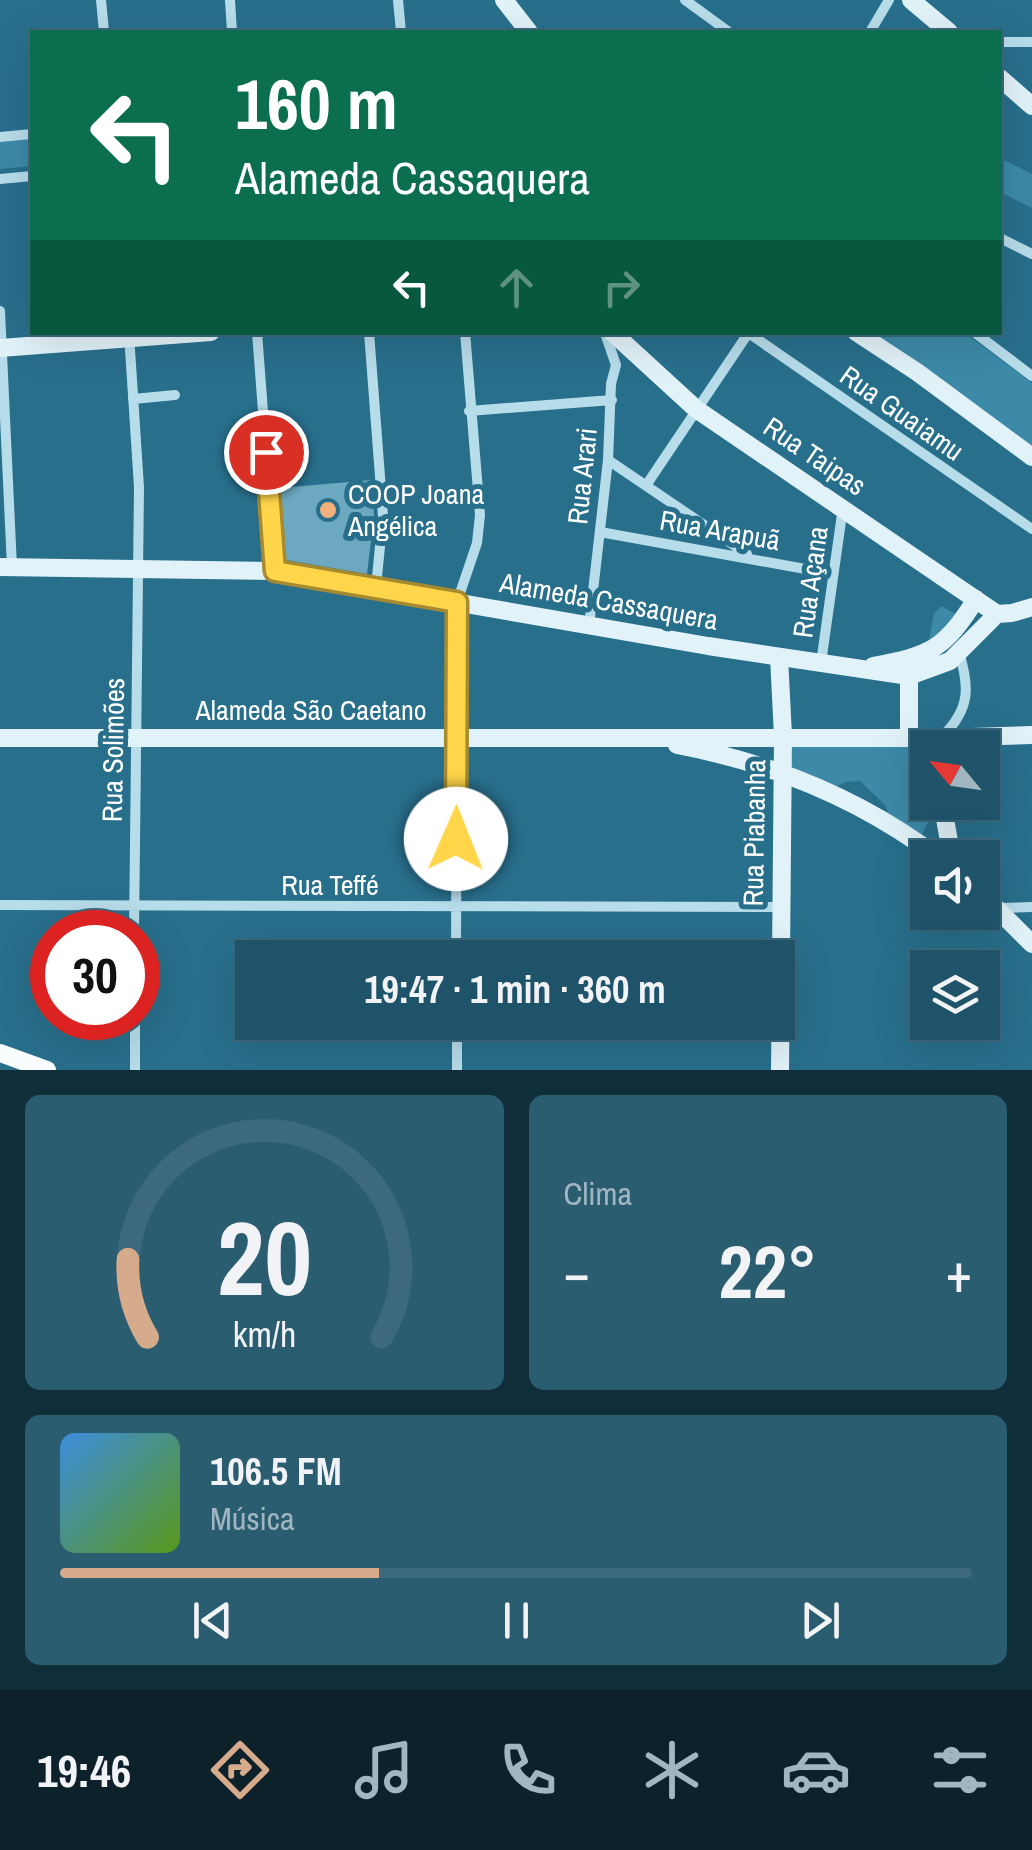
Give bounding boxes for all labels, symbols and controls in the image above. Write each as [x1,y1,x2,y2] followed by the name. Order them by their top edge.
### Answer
[235,57,398,151] text: 160 m
[70,70,200,200] icon: left
[235,147,590,208] text: Alameda Cassaquera
[384,260,439,315] icon: left
[489,260,544,315] icon: ahead
[594,260,649,315] icon: right
[833,356,971,470] street label: Rua Guaiamu
[756,408,874,504] street label: Rua Taipas
[224,410,309,495] pin
[239,425,294,480] icon: arrive
[558,426,606,526] street label: Rua Arari
[347,475,484,545] place label: COOP Joana Angélica
[317,499,339,521] marker: COOP Joana Angélica
[657,501,783,559] street label: Rua Arapuã
[783,524,837,640] street label: Rua Açana
[496,563,721,639] street label: Alameda Cassaquera
[93,678,133,822] street label: Rua Solimões
[194,691,427,729] street label: Alameda São Caetano
[910,730,1000,820] north arrow
[910,730,1000,1040] map controls
[734,759,774,907] street label: Rua Piabanha
[404,787,508,891] position arrow
[910,840,1000,930] button: sound
[281,866,379,904] street label: Rua Teffé
[30,910,160,1040] speed limit sign: 30
[910,950,1000,1040] button: layers
[364,964,666,1015] text: 19:47 · 1 min · 360 m
[564,1172,632,1215] text: Clima
[217,1187,312,1327] text: 20
[719,1220,817,1321] text: 22°
[564,1235,590,1309] text: −
[946,1235,972,1309] text: +
[232,1310,296,1358] text: km/h
[210,1446,342,1497] text: 106.5 FM
[210,1497,295,1540] text: Música
[185,1593,240,1648] icon: previous
[489,1593,544,1648] icon: pause
[793,1593,848,1648] icon: next
[205,1735,275,1805] icon: directions
[349,1735,419,1805] icon: music
[493,1735,563,1805] icon: phone
[637,1735,707,1805] icon: climate
[781,1735,851,1805] icon: car
[925,1735,995,1805] icon: filters
[37,1740,131,1801] text: 19:46

